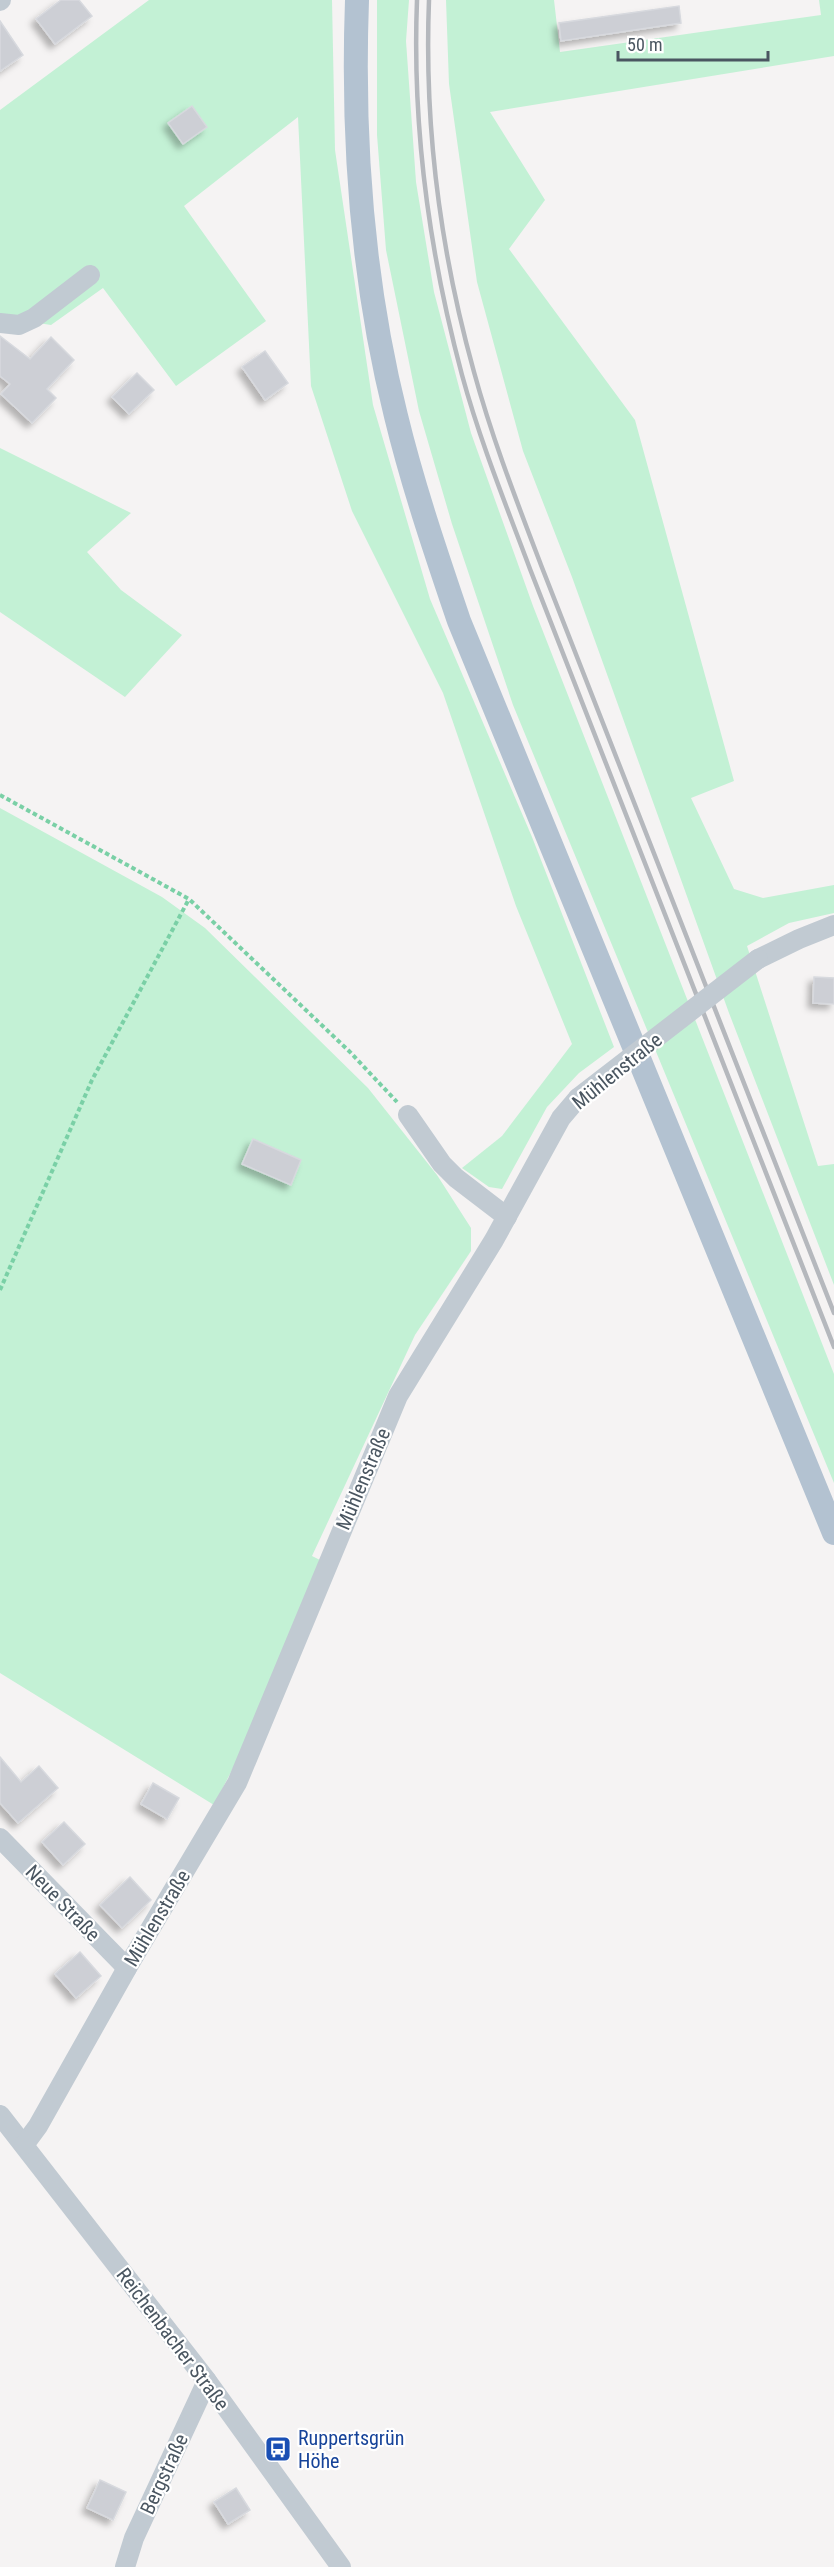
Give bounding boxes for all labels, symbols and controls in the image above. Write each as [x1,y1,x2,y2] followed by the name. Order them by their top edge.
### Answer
[618,24,768,62] scale bar
[627,34,662,55] text: 50 m
[567,1028,667,1114] street label: Mühlenstraße
[331,1424,395,1534] street label: Mühlenstraße
[21,1860,105,1946] street label: Neue Straße
[119,1865,195,1971] street label: Mühlenstraße
[112,2263,234,2415] street label: Reichenbacher Straße
[298,2426,404,2473] place label: Ruppertsgrün Höhe
[135,2430,193,2518] street label: Bergstraße
[263,2434,293,2464] bus stop icon: Ruppertsgrün Höhe

